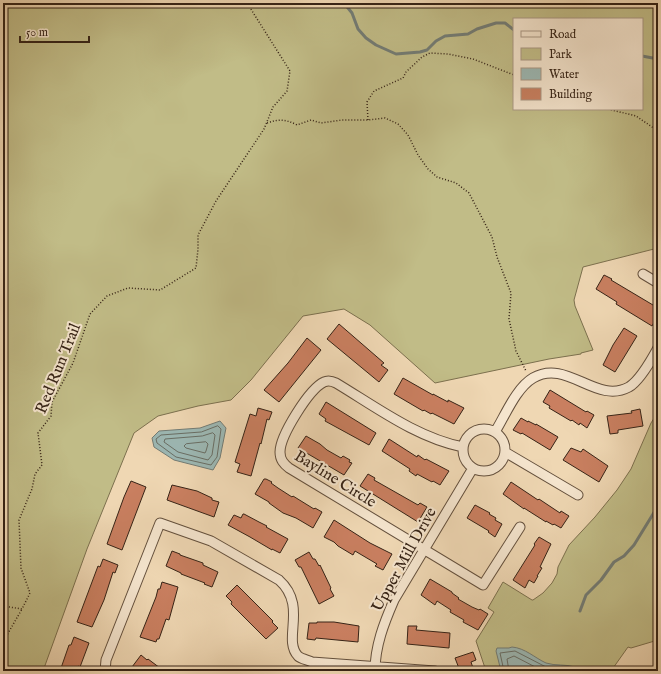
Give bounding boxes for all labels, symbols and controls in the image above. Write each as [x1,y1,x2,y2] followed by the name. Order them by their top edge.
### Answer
[20,18,89,44] scale bar
[513,18,643,110] legend
[26,25,48,40] text: 50 m
[549,27,577,42] text: Road
[549,47,572,62] text: Park
[549,67,580,82] text: Water
[549,87,593,102] text: Building
[32,320,86,417] street label: Red Run Trail
[290,447,380,513] street label: Bayline Circle
[368,504,442,616] street label: Upper Mill Drive

